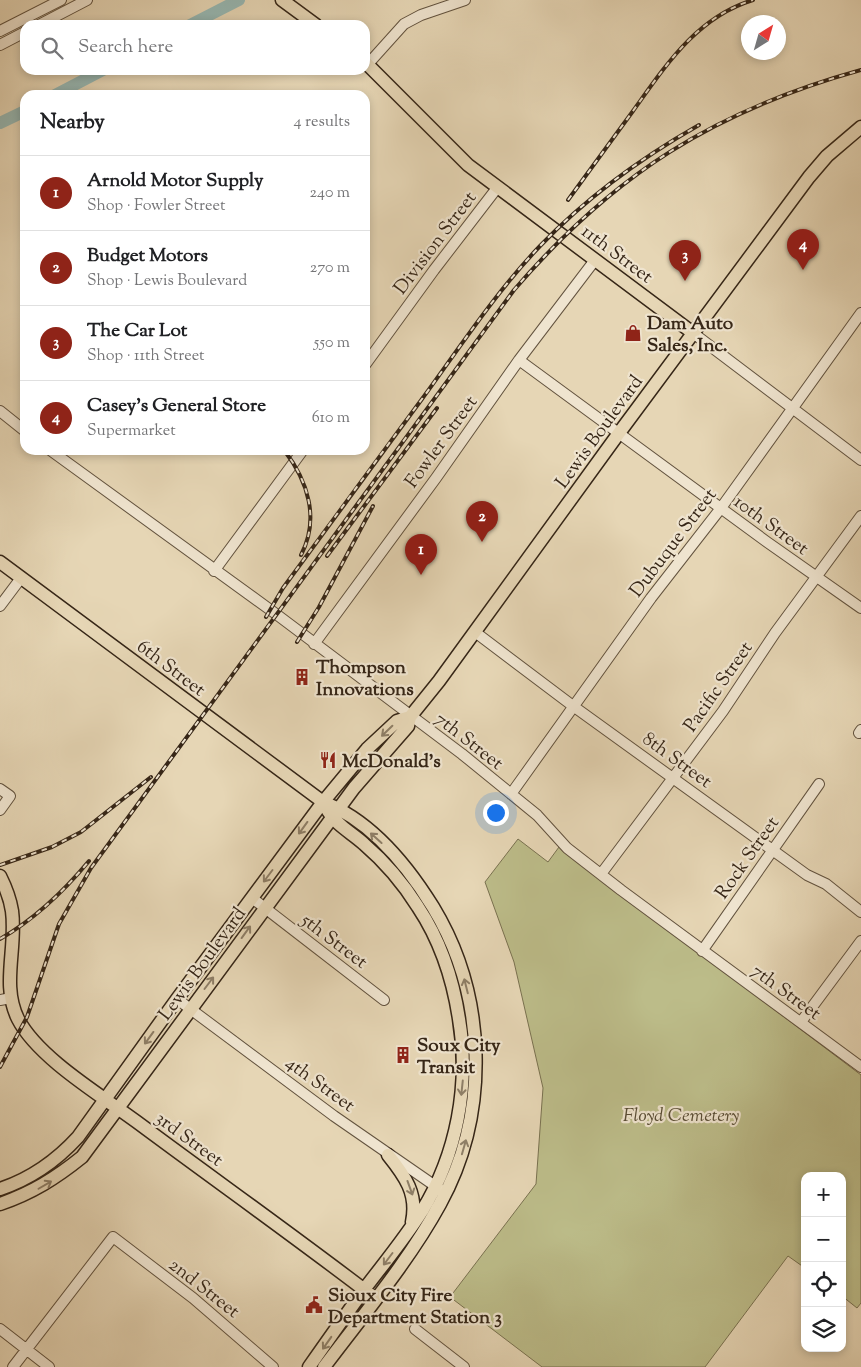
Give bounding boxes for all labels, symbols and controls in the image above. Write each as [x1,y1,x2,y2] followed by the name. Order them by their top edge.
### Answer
[741,15,786,60] north arrow
[20,20,370,75] search box
[38,34,66,62] icon: search
[78,34,173,61] text: Search here
[40,108,105,138] text: Nearby
[294,111,350,134] text: 4 results
[87,168,264,195] text: Arnold Motor Supply
[53,182,59,205] text: 1
[309,182,350,205] text: 240 m
[388,186,484,301] street label: Division Street
[87,195,225,218] text: Shop · Fowler Street
[575,219,658,291] street label: 11th Street
[787,229,819,270] pin: 4
[669,240,701,281] pin: 3
[87,243,208,270] text: Budget Motors
[52,257,60,280] text: 2
[310,257,350,280] text: 270 m
[87,270,247,293] text: Shop · Lewis Boulevard
[647,311,734,360] place label: Dam Auto Sales, Inc.
[87,318,187,345] text: The Car Lot
[623,323,643,343] shop icon: Dam Auto Sales, Inc.
[53,332,59,355] text: 3
[314,332,350,355] text: 550 m
[87,345,205,368] text: Shop · 11th Street
[550,370,651,495] street label: Lewis Boulevard
[399,390,485,494] street label: Fowler Street
[87,393,266,420] text: Casey's General Store
[52,407,60,430] text: 4
[312,407,350,430] text: 610 m
[87,420,176,443] text: Supermarket
[624,483,724,604] street label: Dubuque Street
[727,490,814,563] street label: 10th Street
[466,501,498,542] pin: 2
[405,534,437,575] pin: 1
[130,634,211,704] street label: 6th Street
[678,636,760,738] street label: Pacific Street
[316,655,414,704] place label: Thompson Innovations
[292,667,312,687] building icon: Thompson Innovations
[429,707,509,778] street label: 7th Street
[381,724,393,737] one-way arrow
[636,727,717,796] street label: 8th Street
[342,749,441,776] place label: McDonald's
[318,750,338,770] restaurant icon: McDonald's
[483,800,509,826] your location
[710,811,787,905] street label: Rock Street
[298,821,308,835] one-way arrow
[370,832,383,844] one-way arrow
[262,869,273,882] one-way arrow
[153,902,254,1027] street label: Lewis Boulevard
[294,907,373,976] street label: 5th Street
[241,925,251,939] one-way arrow
[745,959,826,1028] street label: 7th Street
[204,977,215,990] one-way arrow
[461,979,470,995] one-way arrow
[144,1031,154,1045] one-way arrow
[417,1033,501,1082] place label: Soux City Transit
[393,1045,413,1065] building icon: Soux City Transit
[279,1051,360,1120] street label: 4th Street
[457,1079,467,1095] one-way arrow
[623,1103,740,1130] park label: Floyd Cemetery
[149,1106,229,1174] street label: 3rd Street
[459,1139,469,1155] one-way arrow
[801,1172,846,1352] map controls
[801,1172,846,1217] button: +
[37,1179,51,1189] one-way arrow
[406,1180,415,1196] one-way arrow
[801,1217,846,1262] button: −
[382,1252,393,1265] one-way arrow
[162,1253,245,1326] street label: 2nd Street
[801,1262,846,1307] button: locate
[328,1283,502,1332] place label: Sioux City Fire Department Station 3
[304,1295,324,1315] public building icon: Sioux City Fire Department Station 3
[801,1307,846,1352] button: layers
[321,1335,332,1349] one-way arrow

